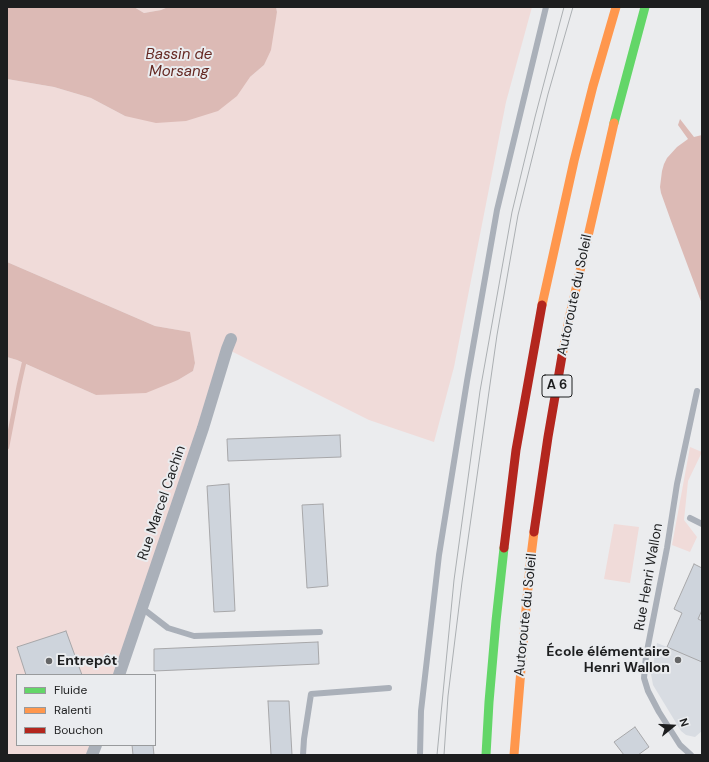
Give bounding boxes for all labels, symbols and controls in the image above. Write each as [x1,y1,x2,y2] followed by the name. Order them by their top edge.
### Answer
[146,46,212,81] water label: Bassin de Morsang
[554,233,596,357] street label: Autoroute du Soleil
[542,375,572,397] road number: A 6
[134,443,190,563] street label: Rue Marcel Cachin
[631,522,667,632] street label: Rue Henri Wallon
[511,553,541,677] street label: Autoroute du Soleil
[546,644,670,676] place label: École élémentaire Henri Wallon
[57,653,117,669] place label: Entrepôt
[673,655,683,665] marker: École élémentaire Henri Wallon
[44,656,54,666] marker: Entrepôt
[16,674,156,746] legend
[54,682,87,698] text: Fluide
[54,702,91,718] text: Ralenti
[653,706,693,746] north arrow
[677,716,692,728] text: N
[54,722,103,738] text: Bouchon

